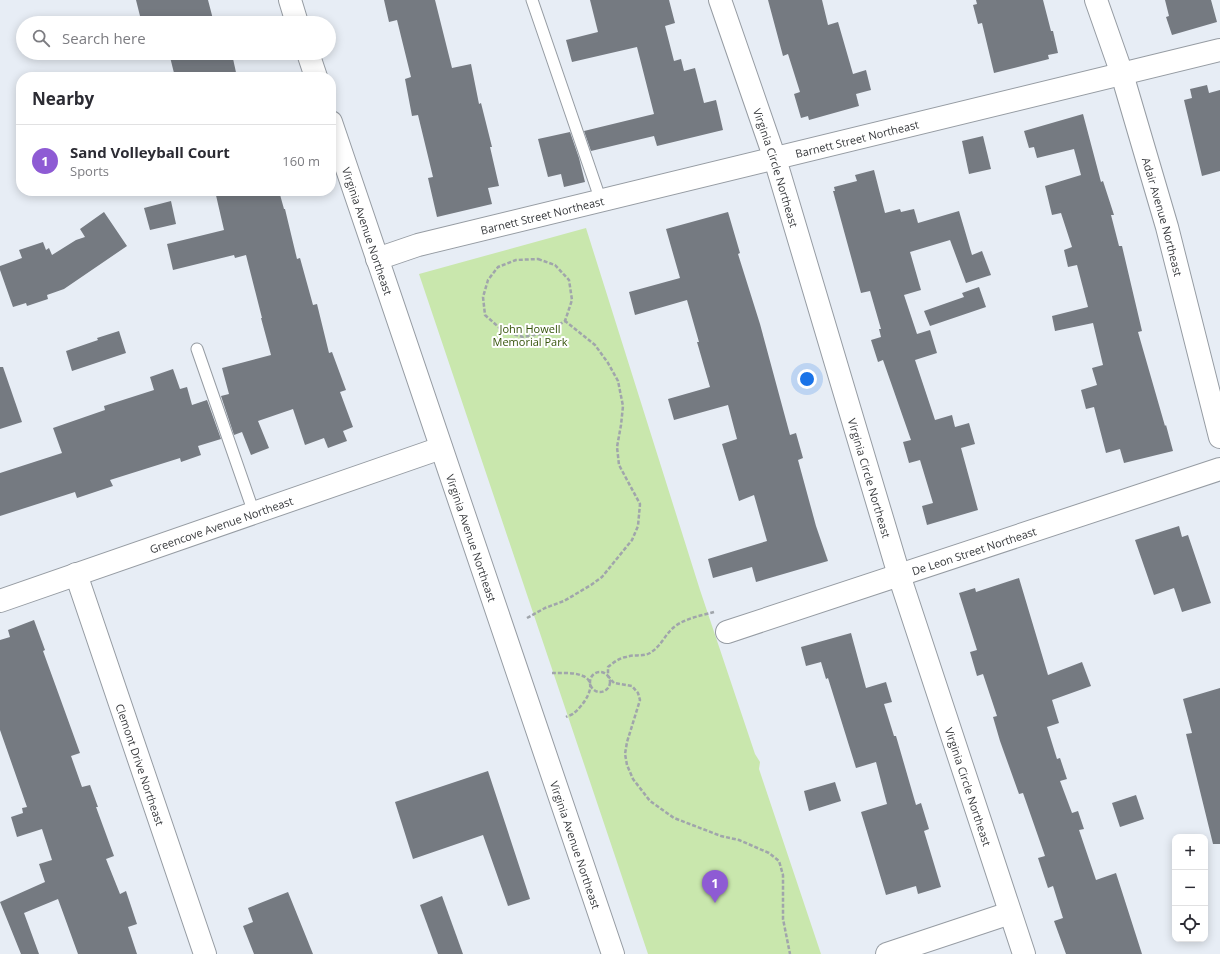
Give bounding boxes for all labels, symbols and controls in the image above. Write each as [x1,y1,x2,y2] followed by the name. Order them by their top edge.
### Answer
[16,16,336,60] search box
[30,27,52,49] icon: search
[62,28,146,48] text: Search here
[32,87,94,110] text: Nearby
[751,106,802,229] street label: Virginia Circle Northeast
[794,116,920,161] street label: Barnett Street Northeast
[70,142,230,162] text: Sand Volleyball Court
[41,152,49,170] text: 1
[282,152,320,170] text: 160 m
[1139,156,1187,278] street label: Adair Avenue Northeast
[70,162,109,180] text: Sports
[339,165,397,297] street label: Virginia Avenue Northeast
[479,193,605,237] street label: Barnett Street Northeast
[493,321,568,349] park label: John Howell Memorial Park
[797,369,817,389] your location
[845,416,895,540] street label: Virginia Circle Northeast
[443,472,501,604] street label: Virginia Avenue Northeast
[147,492,295,556] street label: Greencove Avenue Northeast
[910,523,1038,578] street label: De Leon Street Northeast
[113,701,168,827] street label: Clemont Drive Northeast
[942,725,995,848] street label: Virginia Circle Northeast
[547,779,605,911] street label: Virginia Avenue Northeast
[1172,834,1208,942] map controls
[1172,834,1208,870] button: +
[702,870,728,903] pin: 1
[1172,870,1208,906] button: −
[1172,906,1208,942] button: locate

